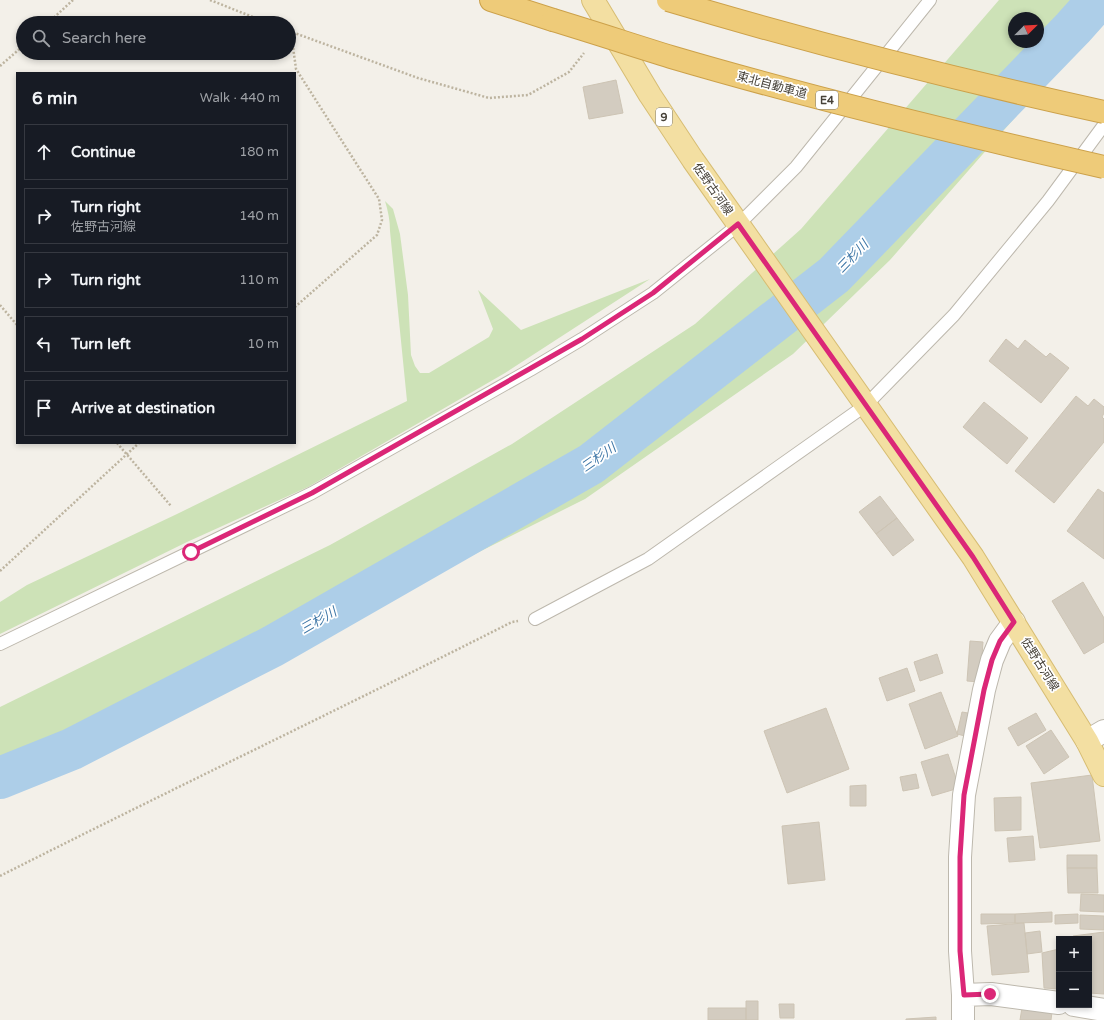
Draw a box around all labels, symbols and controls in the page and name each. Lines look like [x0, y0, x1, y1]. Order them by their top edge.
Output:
north arrow [1008, 12, 1044, 48]
search box [16, 16, 296, 60]
icon: search [30, 27, 52, 49]
text: Search here [62, 29, 146, 47]
street label: 東北自動車道 [735, 69, 809, 101]
text: 6 min [32, 88, 77, 109]
text: Walk · 440 m [200, 90, 280, 106]
road number: E4 [816, 91, 838, 109]
road number: 9 [656, 108, 672, 126]
icon: ahead [33, 141, 55, 163]
text: Continue [71, 143, 135, 161]
text: 180 m [239, 144, 279, 160]
street label: 佐野古河線 [690, 160, 736, 218]
text: Turn right [71, 198, 141, 216]
icon: right [33, 205, 55, 227]
text: 140 m [239, 208, 279, 224]
text: 佐野古河線 [71, 219, 136, 235]
water label: 三杉川 [833, 236, 873, 276]
icon: right [33, 269, 55, 291]
text: Turn right [71, 271, 141, 289]
text: 110 m [239, 272, 279, 288]
icon: left [33, 333, 55, 355]
text: Turn left [71, 335, 131, 353]
text: 10 m [247, 336, 279, 352]
icon: arrive [33, 397, 55, 419]
text: Arrive at destination [71, 399, 215, 417]
water label: 三杉川 [578, 439, 621, 476]
route start [182, 543, 200, 561]
water label: 三杉川 [298, 603, 341, 638]
street label: 佐野古河線 [1018, 635, 1062, 693]
map controls [1056, 936, 1092, 1008]
button: + [1056, 936, 1092, 972]
button: − [1056, 972, 1092, 1008]
route end [981, 985, 999, 1003]

